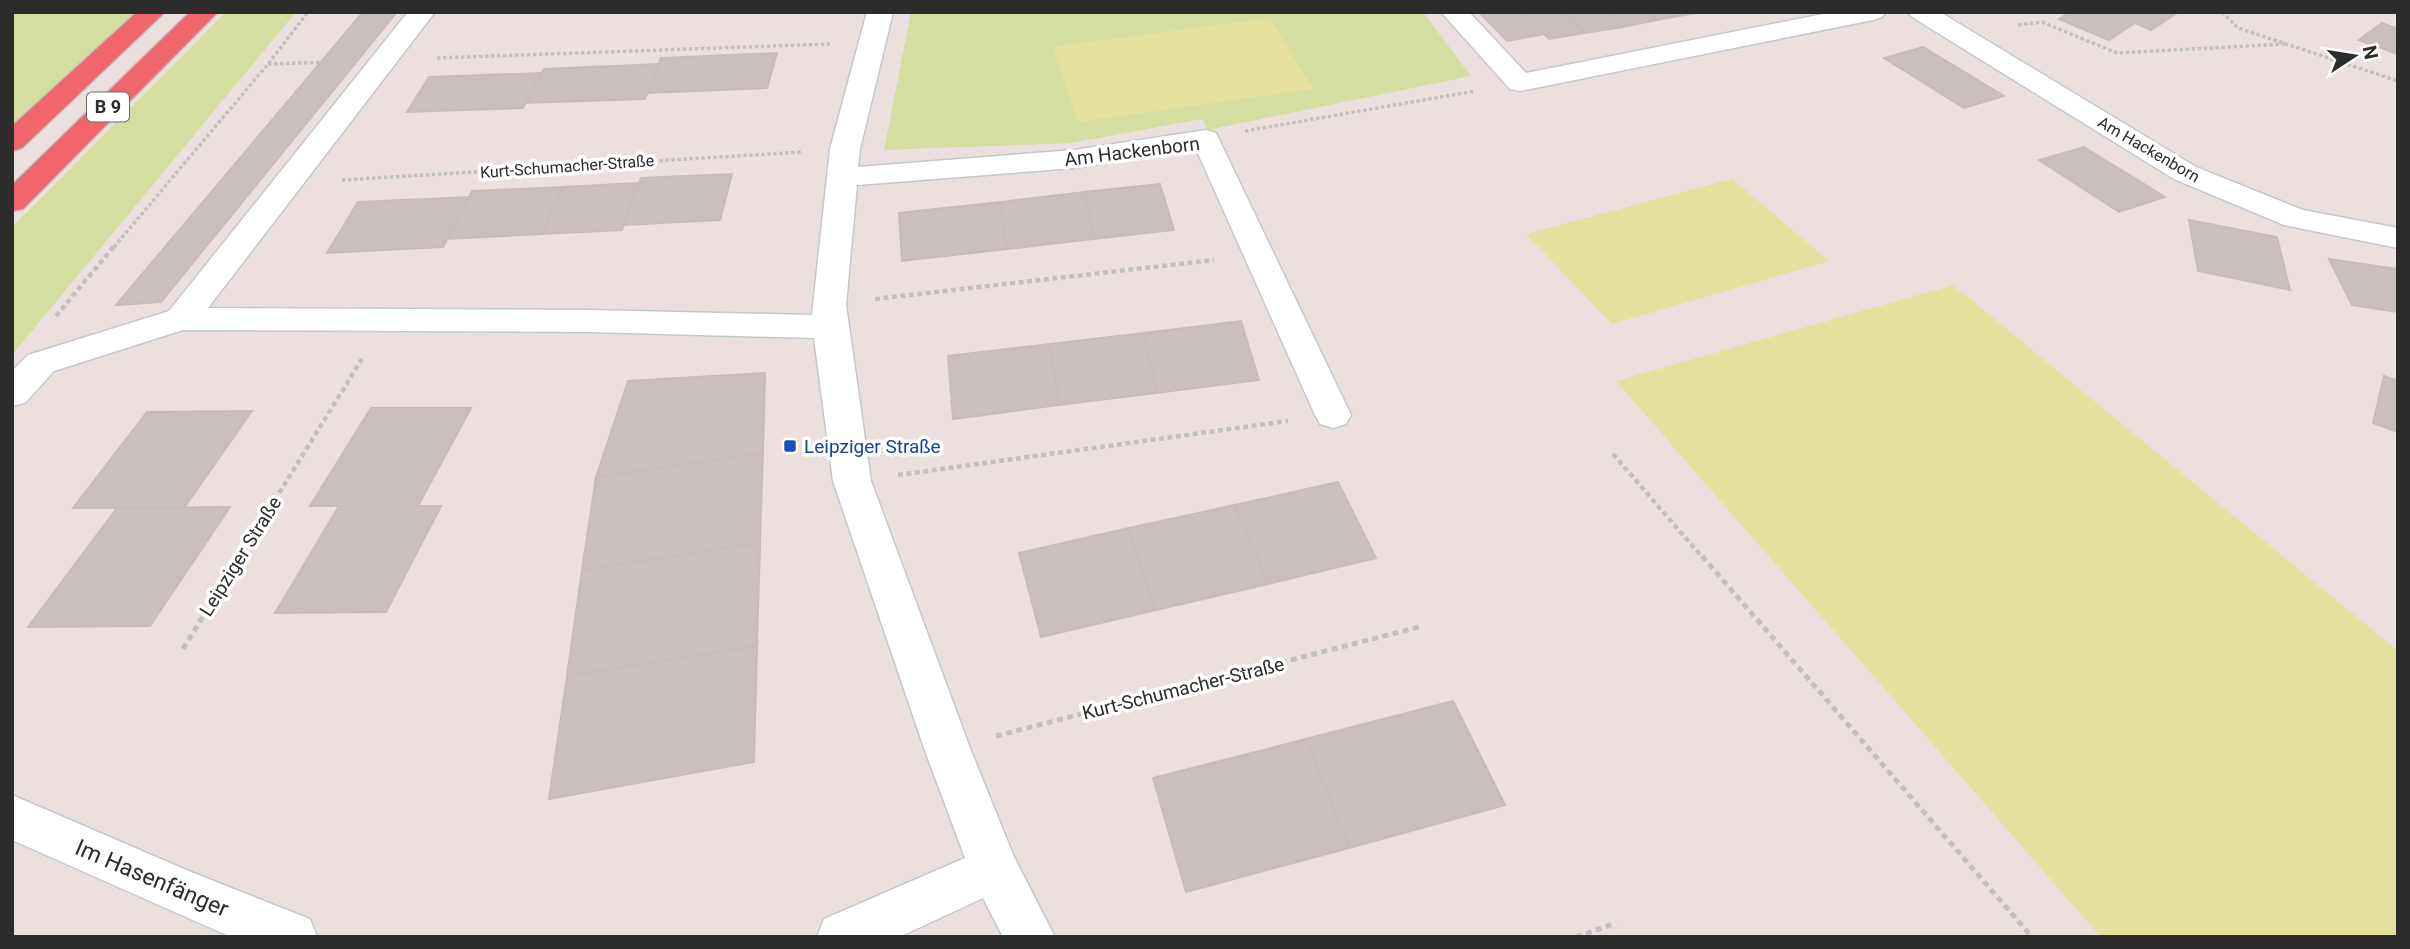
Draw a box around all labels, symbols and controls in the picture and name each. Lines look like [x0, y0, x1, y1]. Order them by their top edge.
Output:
north arrow [2319, 21, 2389, 91]
text: N [2357, 44, 2383, 62]
road number: B 9 [87, 92, 129, 122]
street label: Am Hackenborn [2094, 113, 2203, 186]
street label: Am Hackenborn [1063, 132, 1201, 171]
street label: Kurt-Schumacher-Straße [479, 151, 655, 182]
place label: Leipziger Straße [804, 435, 941, 458]
marker: Leipziger Straße [782, 438, 798, 454]
street label: Leipziger Straße [194, 492, 286, 620]
street label: Kurt-Schumacher-Straße [1080, 652, 1286, 725]
street label: Im Hasenfänger [71, 834, 233, 923]

